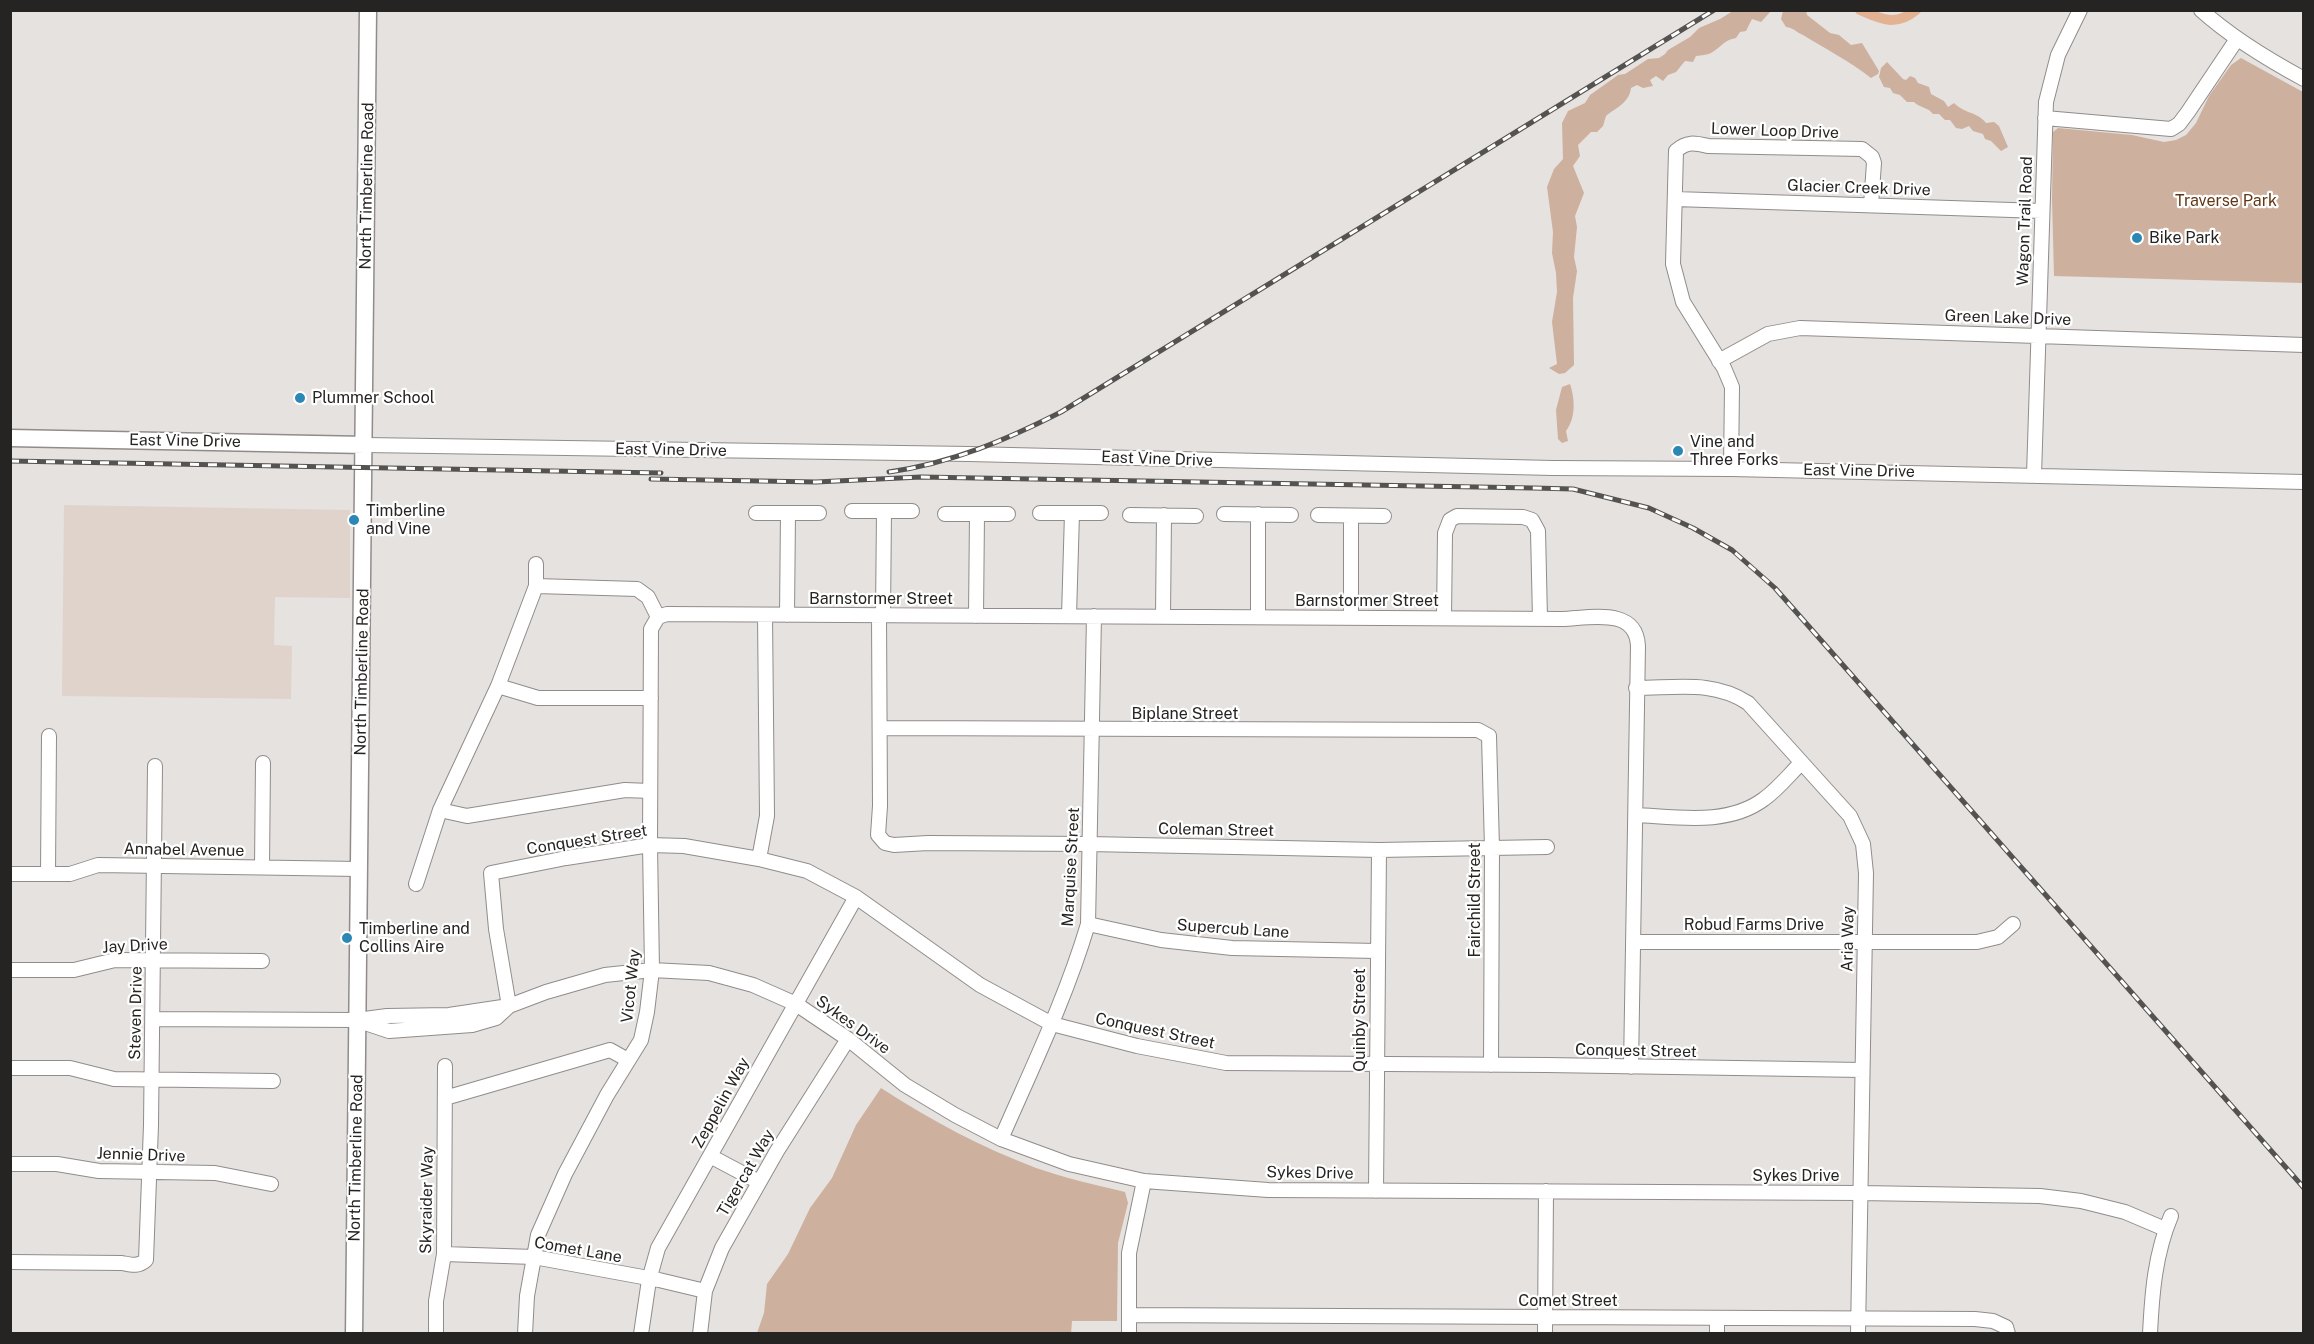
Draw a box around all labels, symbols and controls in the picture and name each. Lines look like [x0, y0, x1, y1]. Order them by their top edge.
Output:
street label: North Timberline Road [356, 102, 378, 270]
street label: Lower Loop Drive [1711, 119, 1839, 143]
street label: Wagon Trail Road [2013, 156, 2037, 286]
street label: Glacier Creek Drive [1787, 176, 1931, 200]
park label: Traverse Park [2175, 191, 2277, 211]
place label: Bike Park [2149, 228, 2219, 248]
marker: Bike Park [2130, 231, 2144, 245]
street label: Green Lake Drive [1944, 306, 2072, 330]
place label: Plummer School [312, 388, 435, 408]
marker: Plummer School [293, 391, 307, 405]
street label: East Vine Drive [129, 430, 241, 452]
place label: Vine and Three Forks [1690, 432, 1778, 470]
street label: East Vine Drive [615, 439, 727, 461]
marker: Vine and Three Forks [1671, 444, 1685, 458]
street label: East Vine Drive [1101, 447, 1213, 471]
street label: East Vine Drive [1803, 460, 1915, 482]
place label: Timberline and Vine [366, 501, 445, 539]
marker: Timberline and Vine [347, 513, 361, 527]
street label: North Timberline Road [351, 588, 373, 756]
street label: Barnstormer Street [809, 589, 953, 609]
street label: Barnstormer Street [1295, 591, 1439, 611]
street label: Biplane Street [1132, 704, 1238, 724]
street label: Marquise Street [1058, 807, 1084, 927]
street label: Coleman Street [1158, 819, 1274, 841]
street label: Conquest Street [525, 821, 649, 859]
street label: Annabel Avenue [123, 839, 245, 861]
street label: Fairchild Street [1465, 843, 1485, 957]
street label: Aria Way [1838, 906, 1858, 972]
street label: Robud Farms Drive [1684, 915, 1824, 935]
street label: Supercub Lane [1176, 916, 1290, 942]
place label: Timberline and Collins Aire [359, 919, 470, 957]
marker: Timberline and Collins Aire [340, 931, 354, 945]
street label: Jay Drive [102, 935, 168, 957]
street label: Vicot Way [618, 948, 644, 1024]
street label: Steven Drive [126, 966, 146, 1060]
street label: Quinby Street [1350, 968, 1370, 1072]
street label: Sykes Drive [812, 992, 894, 1058]
street label: Conquest Street [1093, 1009, 1217, 1053]
street label: Conquest Street [1575, 1040, 1697, 1062]
street label: Zeppelin Way [688, 1054, 754, 1152]
street label: North Timberline Road [345, 1074, 367, 1242]
street label: Tigercat Way [713, 1126, 779, 1220]
street label: Jennie Drive [96, 1144, 186, 1166]
street label: Skyraider Way [416, 1146, 438, 1254]
street label: Sykes Drive [1266, 1163, 1354, 1183]
street label: Sykes Drive [1752, 1166, 1840, 1186]
street label: Comet Lane [533, 1233, 623, 1267]
street label: Comet Street [1518, 1291, 1618, 1311]

